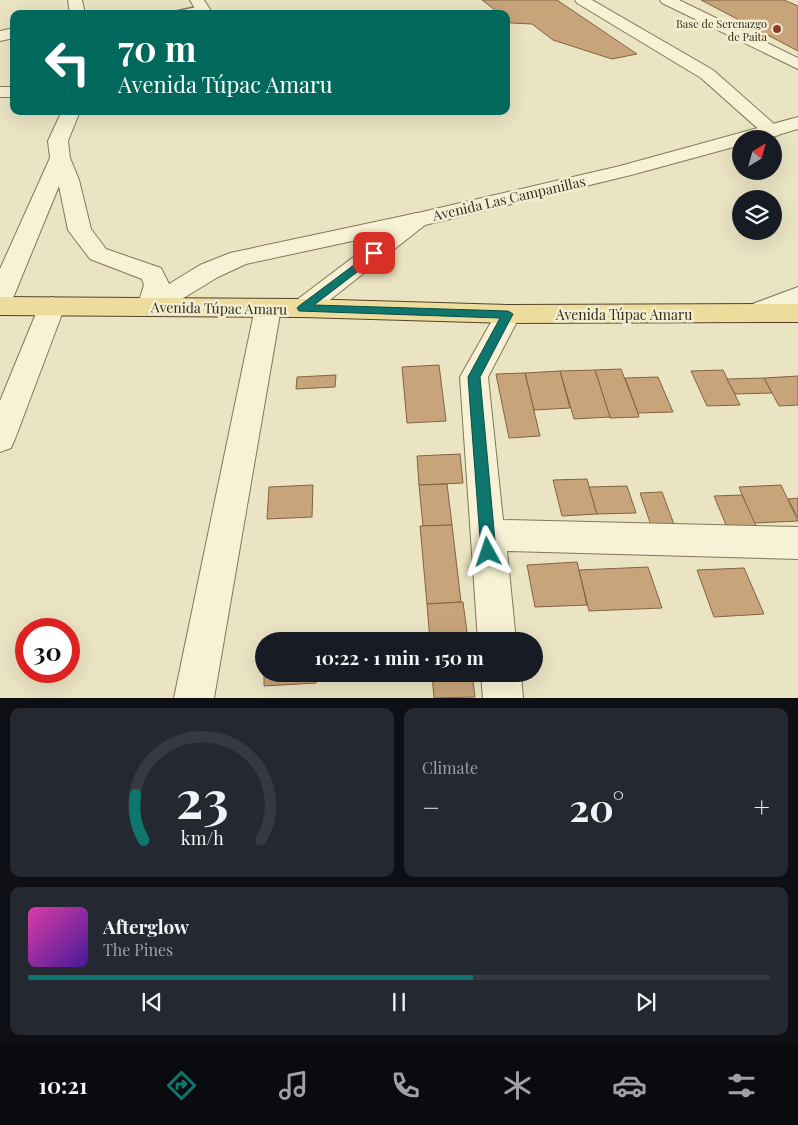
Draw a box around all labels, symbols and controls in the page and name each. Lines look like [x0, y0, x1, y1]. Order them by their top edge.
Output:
place label: Base de Serenazgo de Paita [676, 16, 768, 44]
marker: Base de Serenazgo de Paita [771, 23, 783, 35]
text: 70 m [118, 24, 196, 71]
icon: left [35, 30, 100, 95]
text: Avenida Túpac Amaru [118, 69, 333, 99]
north arrow [732, 130, 782, 180]
map controls [732, 130, 782, 240]
street label: Avenida Las Campanillas [430, 171, 587, 225]
button: layers [732, 190, 782, 240]
pin [353, 232, 395, 274]
icon: arrive [360, 239, 388, 267]
street label: Avenida Túpac Amaru [150, 297, 287, 319]
street label: Avenida Túpac Amaru [555, 305, 692, 324]
position arrow [461, 525, 513, 577]
speed limit sign: 30 [15, 618, 80, 683]
text: 10:22 · 1 min · 150 m [314, 644, 484, 670]
text: Climate [422, 757, 478, 778]
text: 23 [176, 763, 228, 832]
text: 20° [569, 781, 624, 832]
text: − [422, 788, 440, 825]
text: + [754, 788, 770, 825]
text: km/h [181, 826, 224, 849]
text: Afterglow [103, 913, 189, 939]
text: The Pines [103, 939, 173, 960]
icon: previous [138, 988, 166, 1016]
icon: pause [385, 988, 413, 1016]
icon: next [632, 988, 660, 1016]
icon: directions [164, 1068, 199, 1103]
icon: music [276, 1068, 311, 1103]
icon: phone [388, 1068, 423, 1103]
icon: climate [500, 1068, 535, 1103]
icon: car [612, 1068, 647, 1103]
icon: filters [724, 1068, 759, 1103]
text: 10:21 [39, 1070, 87, 1100]

